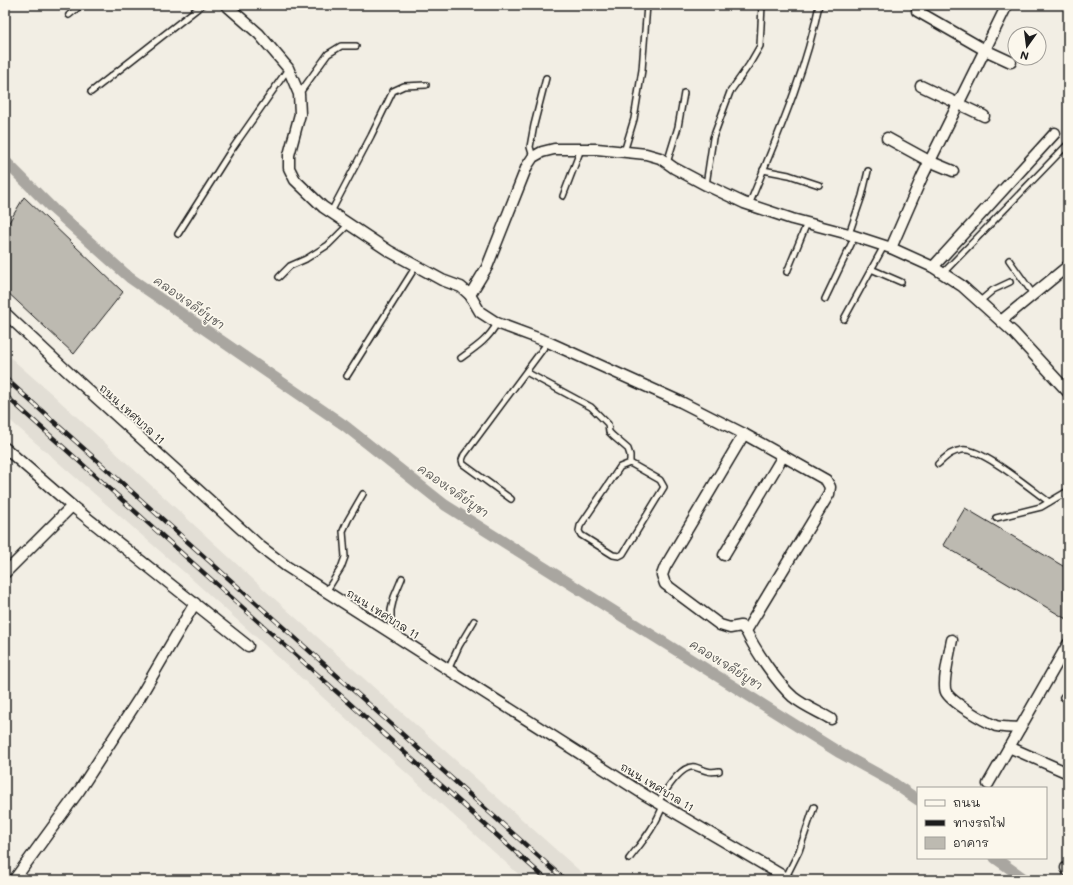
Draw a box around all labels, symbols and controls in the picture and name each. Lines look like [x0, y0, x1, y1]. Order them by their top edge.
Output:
north arrow [1007, 26, 1047, 66]
text: N [1019, 48, 1030, 64]
water label: คลองเจดีย์บูชา [150, 272, 228, 334]
street label: ถนน เทศบาล 11 [96, 380, 168, 447]
water label: คลองเจดีย์บูชา [414, 460, 492, 522]
street label: ถนน เทศบาล 11 [344, 585, 423, 642]
water label: คลองเจดีย์บูชา [686, 635, 766, 695]
street label: ถนน เทศบาล 11 [618, 759, 697, 815]
legend [917, 787, 1047, 859]
text: ถนน [953, 794, 981, 810]
text: ทางรถไฟ [953, 814, 1006, 830]
text: อาคาร [953, 834, 989, 850]

